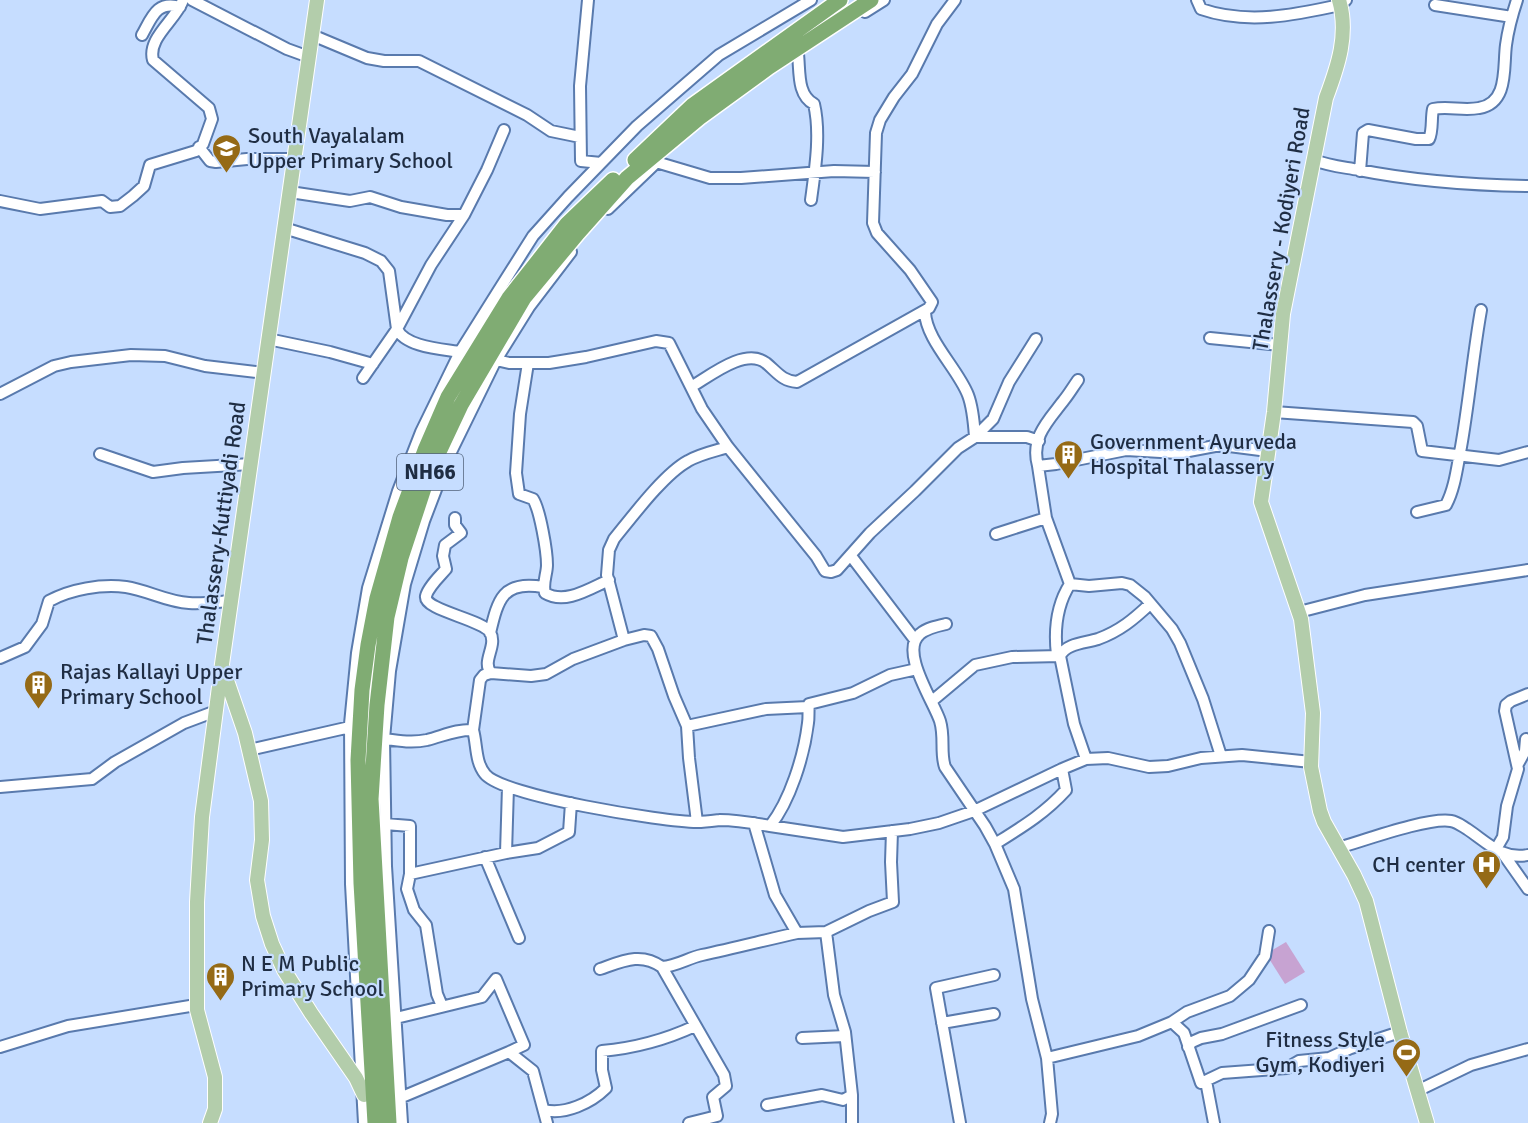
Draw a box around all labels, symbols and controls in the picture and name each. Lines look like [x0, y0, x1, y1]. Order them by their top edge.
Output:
street label: Thalassery - Kodiyeri Road [1246, 105, 1316, 353]
place label: South Vayalalam Upper Primary School [248, 122, 453, 174]
school or university icon: South Vayalalam Upper Primary School [211, 132, 243, 174]
street label: Thalassery-Kuttiyadi Road [191, 400, 251, 646]
place label: Government Ayurveda Hospital Thalassery [1090, 428, 1297, 480]
building icon: Government Ayurveda Hospital Thalassery [1053, 438, 1085, 480]
road number: NH66 [397, 454, 463, 490]
place label: Rajas Kallayi Upper Primary School [60, 658, 242, 710]
building icon: Rajas Kallayi Upper Primary School [23, 668, 55, 710]
hospital icon: CH center [1470, 848, 1502, 890]
place label: CH center [1372, 851, 1465, 878]
place label: N E M Public Primary School [241, 950, 384, 1002]
building icon: N E M Public Primary School [204, 960, 236, 1002]
place label: Fitness Style Gym, Kodiyeri [1255, 1026, 1385, 1078]
sports icon: Fitness Style Gym, Kodiyeri [1390, 1036, 1422, 1078]

